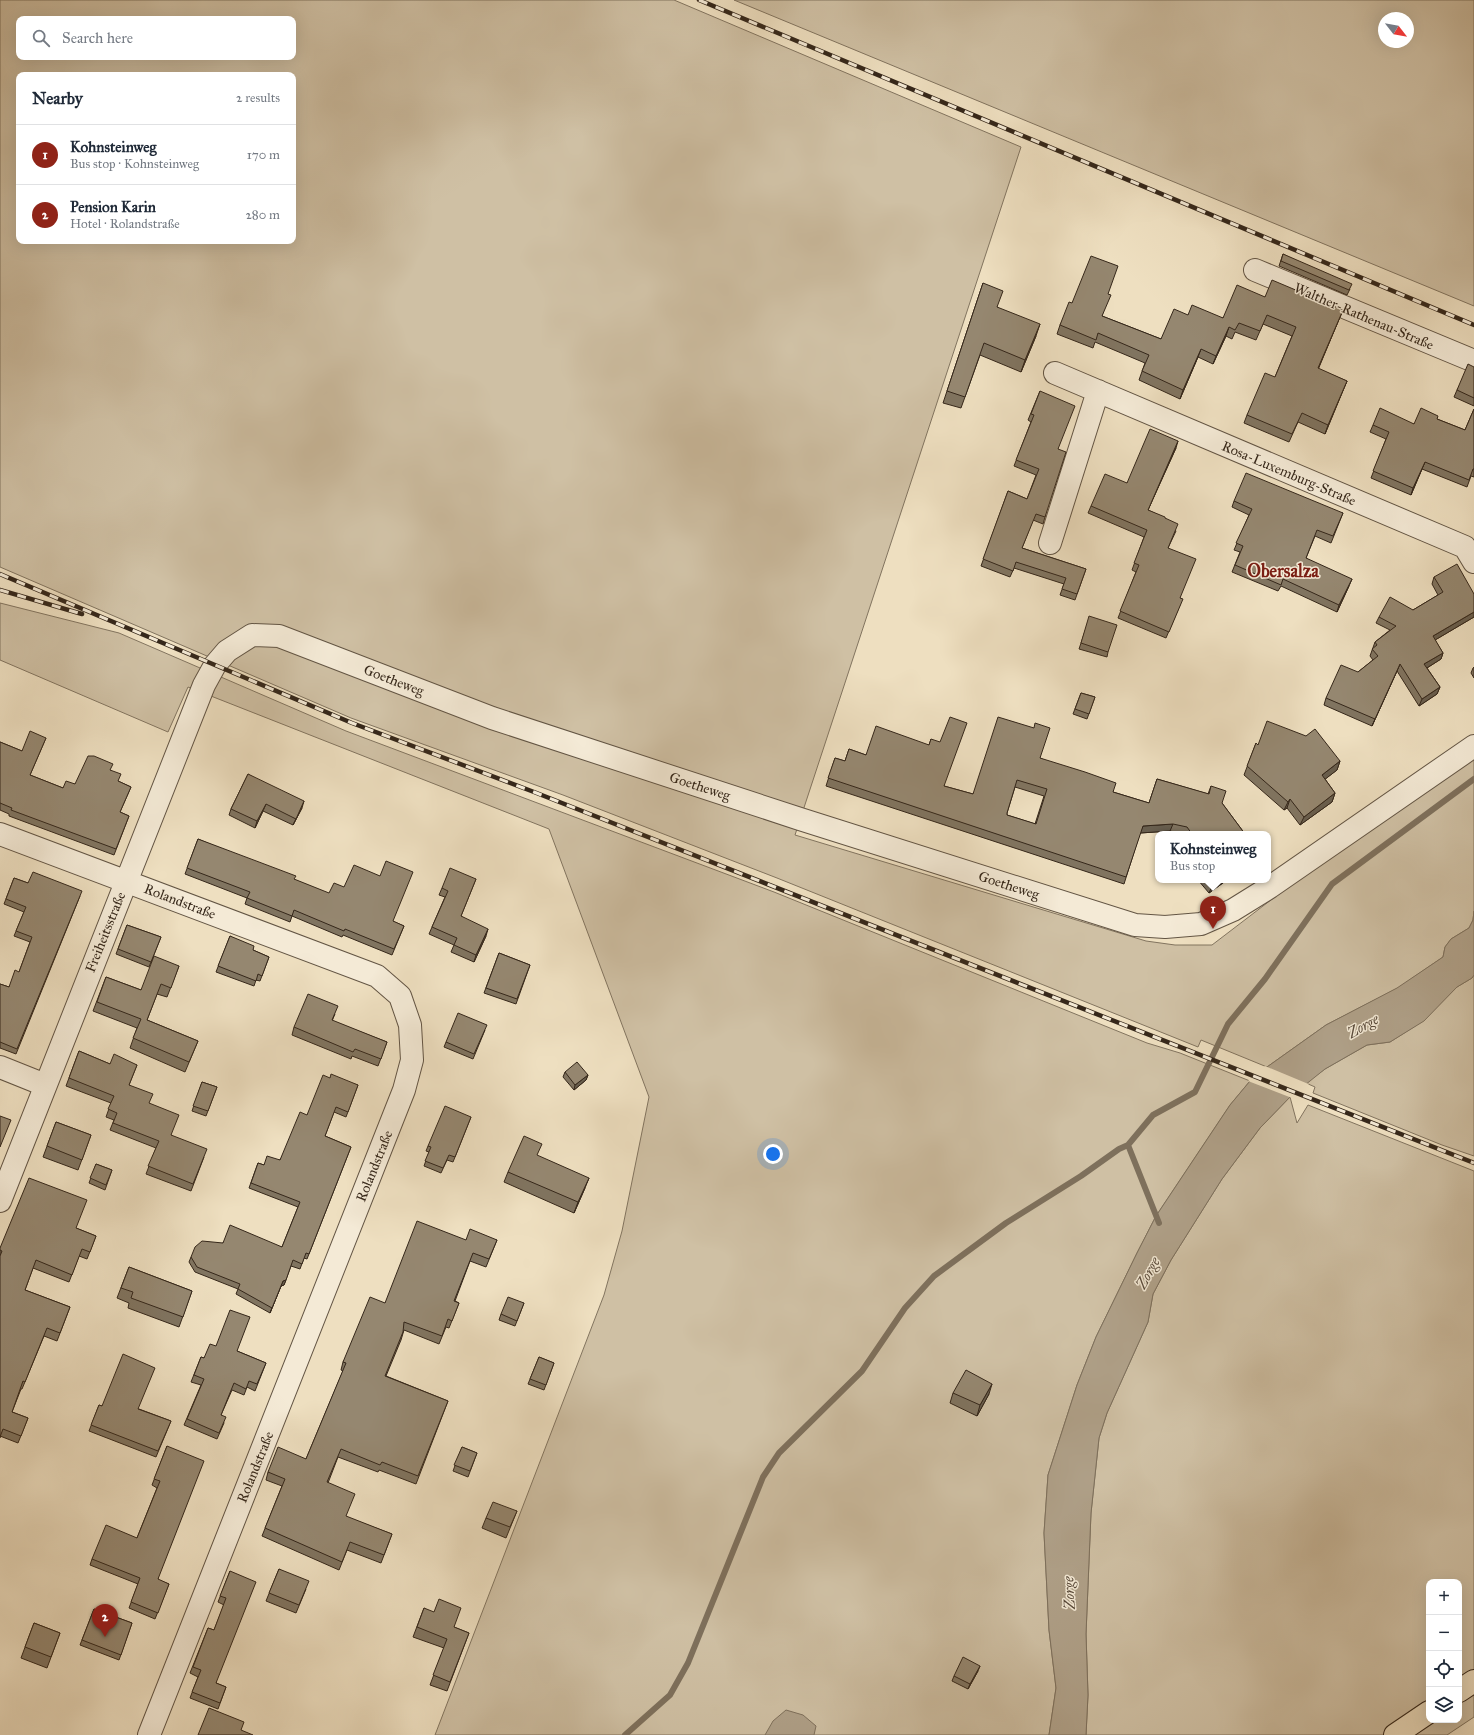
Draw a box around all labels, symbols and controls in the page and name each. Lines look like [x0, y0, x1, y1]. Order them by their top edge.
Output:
north arrow [1378, 12, 1414, 48]
search box [16, 16, 296, 60]
icon: search [30, 27, 52, 49]
text: Search here [62, 29, 133, 47]
text: Nearby [32, 88, 83, 109]
text: 2 results [236, 90, 280, 106]
text: Kohnsteinweg [70, 138, 157, 156]
text: 1 [42, 147, 48, 163]
text: 170 m [247, 147, 280, 163]
text: Bus stop · Kohnsteinweg [70, 156, 199, 172]
text: Pension Karin [70, 198, 156, 216]
text: 2 [42, 207, 48, 223]
text: 280 m [245, 207, 280, 223]
text: Hotel · Rolandstraße [70, 216, 180, 232]
street label: Walther-Rathenau-Straße [1291, 279, 1436, 354]
street label: Rosa-Luxemburg-Straße [1219, 437, 1359, 509]
district label: Obersalza [1247, 560, 1319, 582]
street label: Goetheweg [361, 661, 427, 700]
street label: Goetheweg [667, 769, 733, 804]
popup [1155, 831, 1271, 883]
text: Kohnsteinweg [1170, 840, 1256, 858]
text: Bus stop [1170, 858, 1215, 874]
street label: Goetheweg [976, 868, 1042, 903]
street label: Rolandstraße [142, 880, 218, 923]
street label: Freiheitsstraße [82, 889, 129, 975]
pin: 1 [1200, 896, 1226, 929]
water label: Zorge [1343, 1010, 1382, 1042]
street label: Rolandstraße [352, 1128, 397, 1204]
your location [763, 1144, 783, 1164]
water label: Zorge [1132, 1254, 1164, 1293]
street label: Rolandstraße [233, 1429, 278, 1505]
water label: Zorge [1059, 1576, 1079, 1611]
map controls [1426, 1579, 1462, 1723]
button: + [1426, 1579, 1462, 1615]
pin: 2 [92, 1604, 118, 1637]
button: − [1426, 1615, 1462, 1651]
button: locate [1426, 1651, 1462, 1687]
button: layers [1426, 1687, 1462, 1723]

